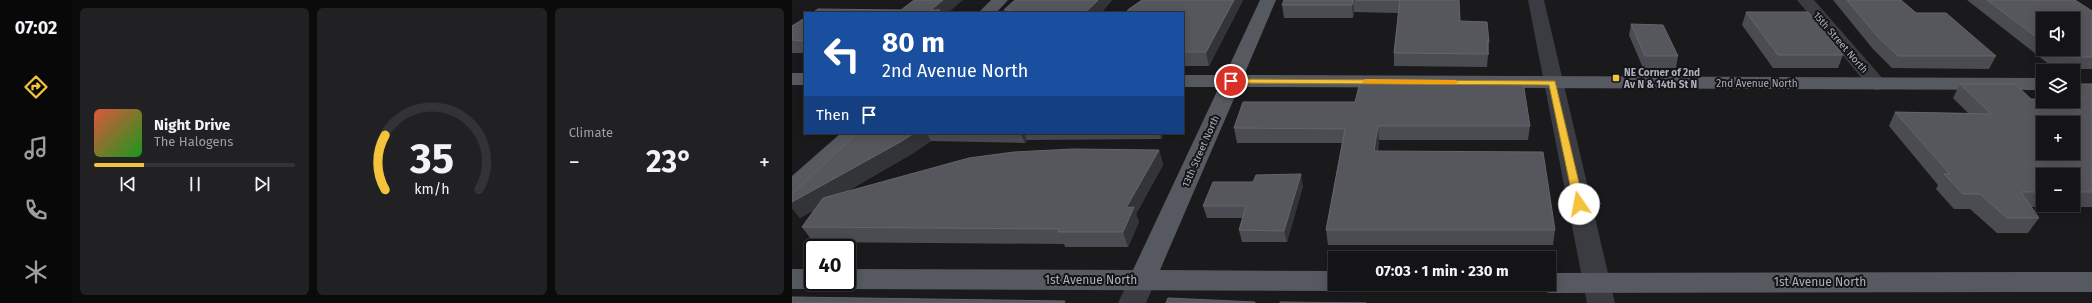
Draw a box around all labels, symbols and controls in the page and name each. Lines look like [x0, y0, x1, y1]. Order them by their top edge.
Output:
street label: 15th Street North [1810, 10, 1870, 76]
map controls [2036, 12, 2080, 212]
button: sound [2036, 12, 2080, 56]
text: 07:02 [15, 17, 57, 39]
text: 80 m [882, 26, 945, 59]
icon: left [816, 28, 868, 80]
text: 2nd Avenue North [882, 60, 1028, 82]
pin [1214, 64, 1248, 98]
button: layers [2036, 64, 2080, 108]
place label: NE Corner of 2nd Av N & 14th St N [1623, 67, 1700, 91]
icon: arrive [1220, 70, 1242, 92]
icon: directions [22, 73, 50, 101]
marker: NE Corner of 2nd Av N & 14th St N [1611, 73, 1621, 83]
street label: 2nd Avenue North [1716, 78, 1798, 90]
icon: arrive [858, 104, 880, 126]
text: Then [816, 106, 850, 124]
street label: 13th Street North [1180, 114, 1222, 189]
text: Night Drive [154, 116, 230, 134]
button: + [2036, 116, 2080, 160]
text: Climate [569, 125, 613, 140]
text: 35 [409, 133, 454, 183]
icon: music [22, 134, 50, 162]
text: The Halogens [154, 134, 233, 149]
text: 23° [646, 144, 693, 180]
text: − [569, 149, 580, 176]
text: + [759, 149, 770, 176]
button: − [2036, 168, 2080, 212]
icon: previous [117, 173, 139, 195]
icon: pause [184, 173, 206, 195]
icon: next [251, 173, 273, 195]
text: km/h [414, 180, 450, 197]
position arrow [1558, 183, 1600, 225]
icon: phone [22, 196, 50, 224]
speed limit sign: 40 [804, 239, 856, 291]
icon: climate [22, 258, 50, 286]
text: 07:03 · 1 min · 230 m [1375, 262, 1509, 280]
street label: 1st Avenue North [1045, 273, 1137, 287]
street label: 1st Avenue North [1774, 275, 1866, 289]

